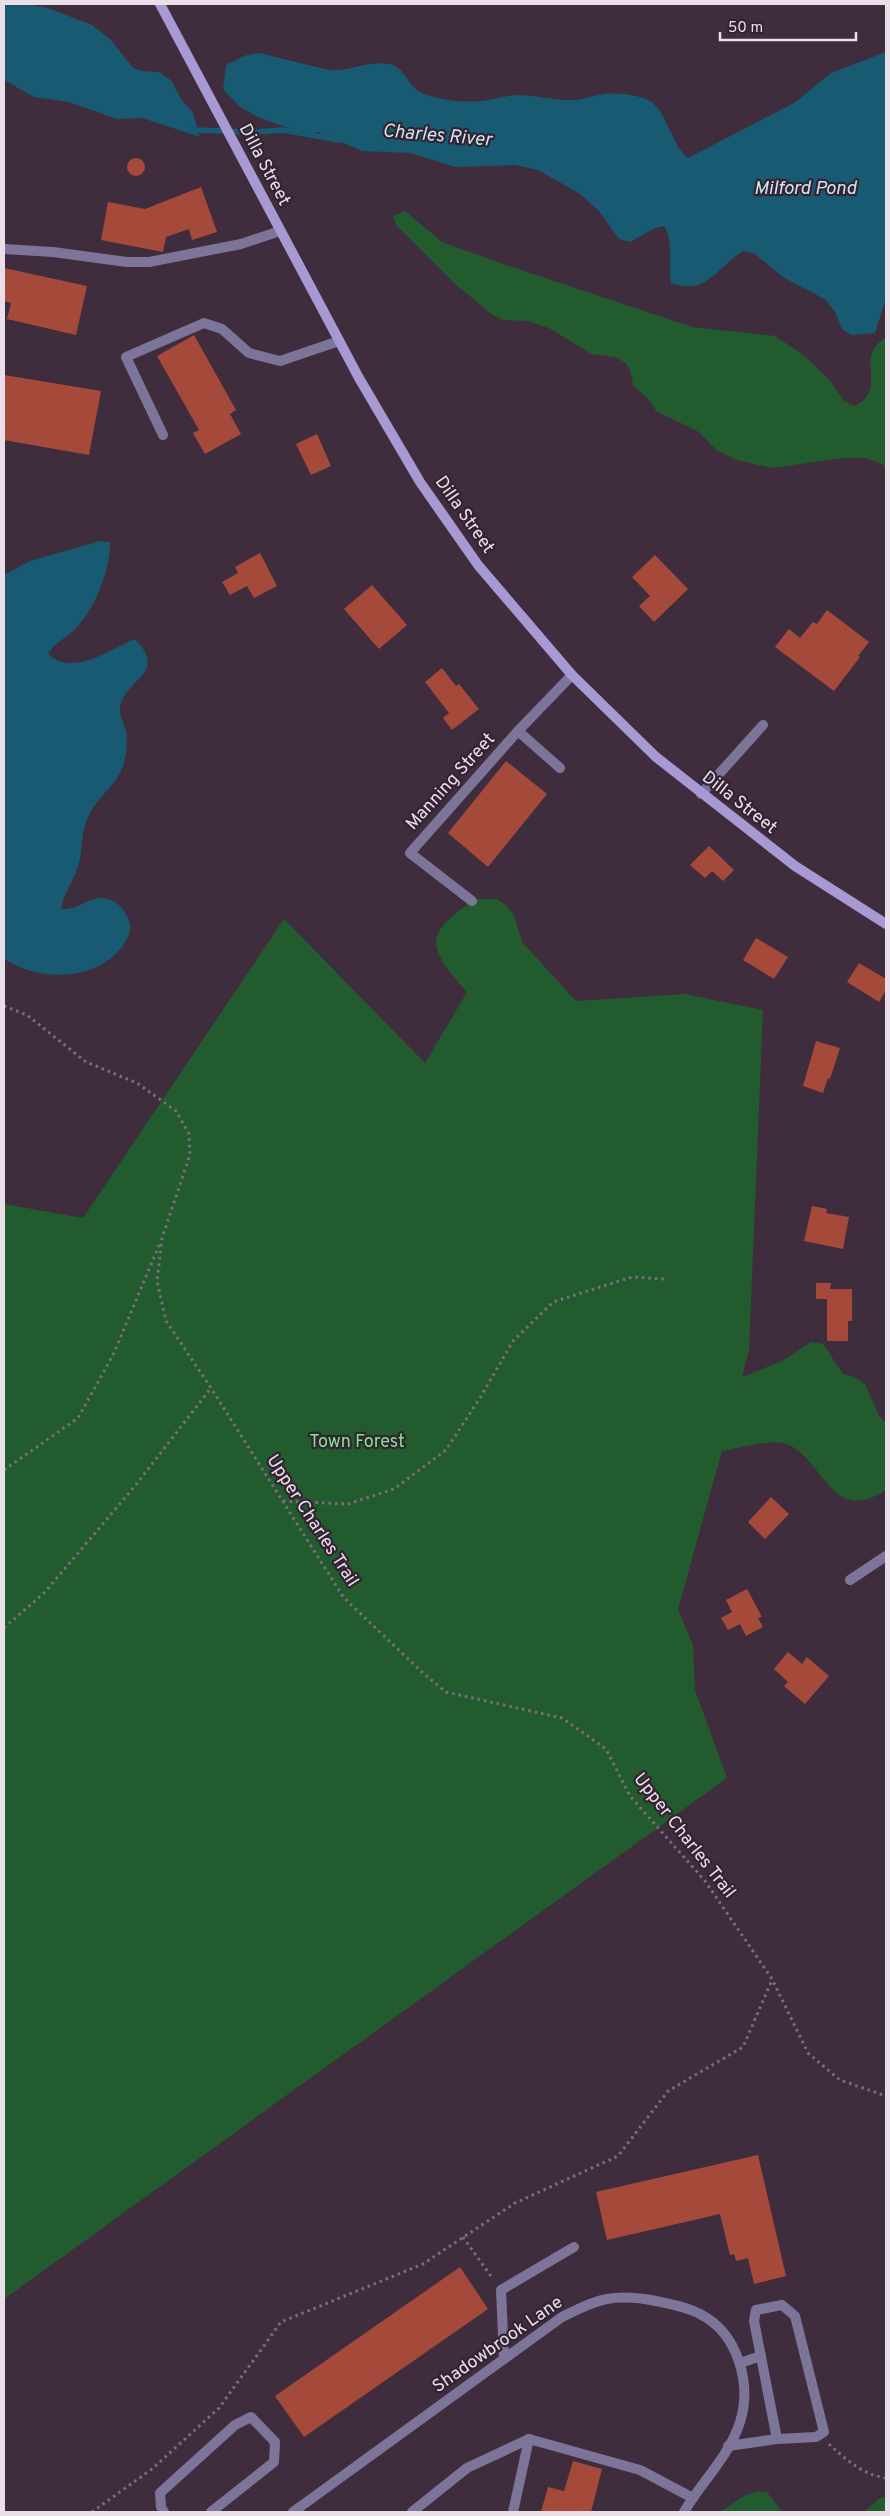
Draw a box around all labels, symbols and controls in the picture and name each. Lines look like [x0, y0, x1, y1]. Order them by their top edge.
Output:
scale bar [720, 10, 856, 42]
text: 50 m [728, 19, 763, 38]
water label: Charles River [381, 119, 494, 153]
street label: Dilla Street [233, 120, 295, 210]
water label: Milford Pond [754, 177, 858, 201]
street label: Dilla Street [429, 472, 499, 558]
street label: Manning Street [401, 729, 501, 835]
street label: Dilla Street [697, 766, 781, 840]
park label: Town Forest [309, 1431, 405, 1454]
street label: Upper Charles Trail [261, 1451, 363, 1591]
street label: Upper Charles Trail [628, 1769, 740, 1903]
street label: Shadowbrook Lane [428, 2291, 568, 2399]

